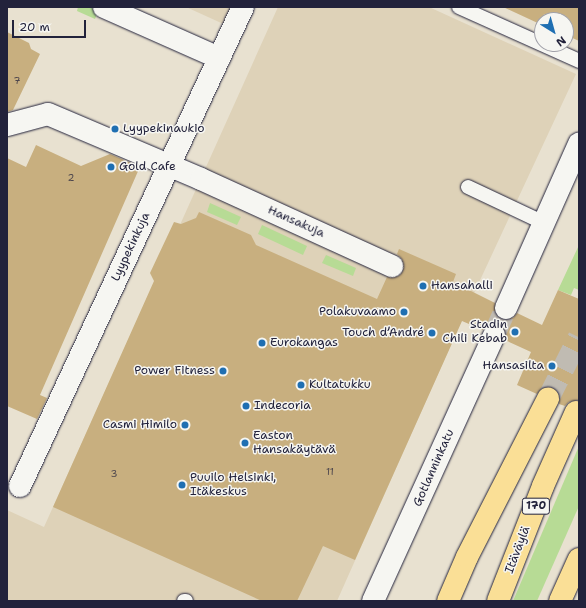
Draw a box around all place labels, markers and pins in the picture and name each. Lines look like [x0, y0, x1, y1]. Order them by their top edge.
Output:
place label: Lyypekinaukio [123, 122, 205, 136]
marker: Lyypekinaukio [110, 124, 120, 134]
place label: Gold Cafe [119, 160, 176, 174]
marker: Gold Cafe [106, 162, 116, 172]
place label: Hansahalli [431, 279, 493, 293]
marker: Hansahalli [418, 281, 428, 291]
place label: Polakuvaamo [319, 305, 396, 319]
marker: Polakuvaamo [399, 307, 409, 317]
place label: Stadin Chili Kebab [443, 318, 507, 346]
place label: Touch d’André [342, 326, 424, 340]
marker: Stadin Chili Kebab [510, 327, 520, 337]
marker: Touch d’André [427, 328, 437, 338]
place label: Eurokangas [270, 336, 338, 350]
marker: Eurokangas [257, 338, 267, 348]
place label: Hansasilta [483, 359, 544, 373]
marker: Hansasilta [547, 361, 557, 371]
place label: Power Fitness [134, 364, 215, 378]
marker: Power Fitness [218, 366, 228, 376]
place label: Kultatukku [309, 378, 371, 392]
marker: Kultatukku [296, 380, 306, 390]
place label: Indecoria [254, 399, 311, 413]
marker: Indecoria [241, 401, 251, 411]
place label: Casmi Himilo [103, 418, 177, 432]
marker: Casmi Himilo [180, 420, 190, 430]
place label: Easton Hansakäytävä [253, 429, 336, 457]
marker: Easton Hansakäytävä [240, 438, 250, 448]
place label: Puuilo Helsinki, Itäkeskus [190, 471, 276, 499]
marker: Puuilo Helsinki, Itäkeskus [177, 480, 187, 490]

